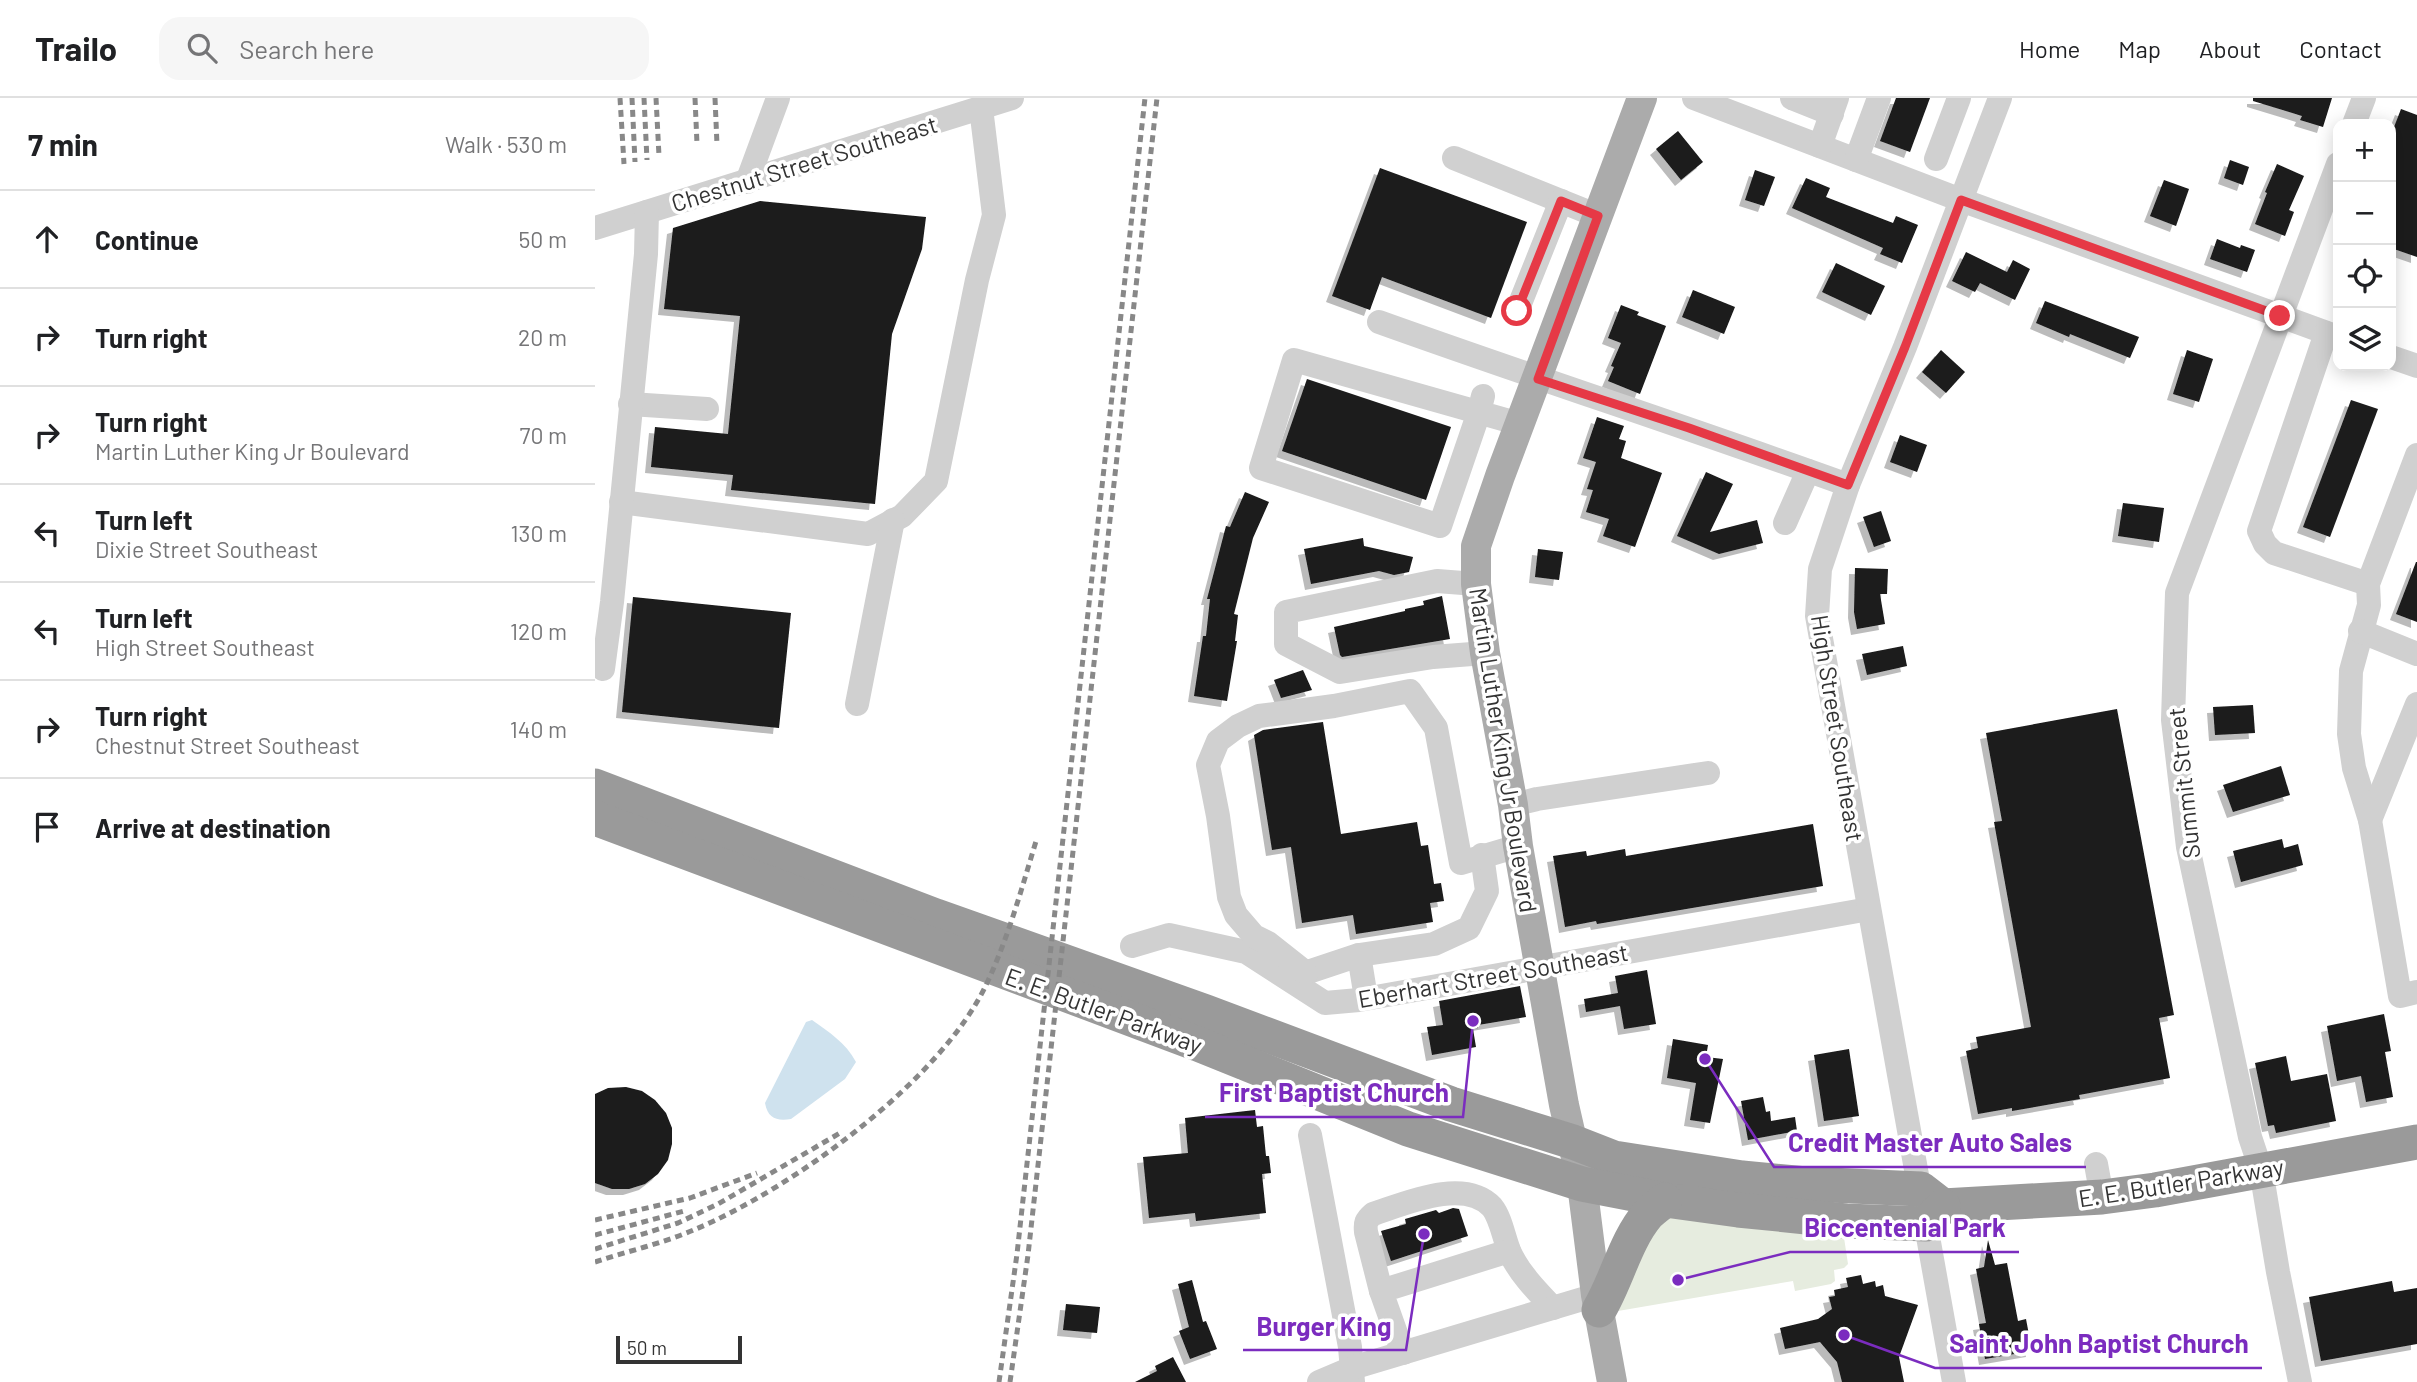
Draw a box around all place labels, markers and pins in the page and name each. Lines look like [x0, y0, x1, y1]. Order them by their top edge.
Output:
callout: First Baptist Church [1205, 1070, 1463, 1117]
callout: Credit Master Auto Sales [1774, 1120, 2086, 1167]
callout: Biccentenial Park [1790, 1205, 2019, 1252]
callout: Burger King [1243, 1303, 1406, 1350]
callout: Saint John Baptist Church [1935, 1321, 2262, 1368]

